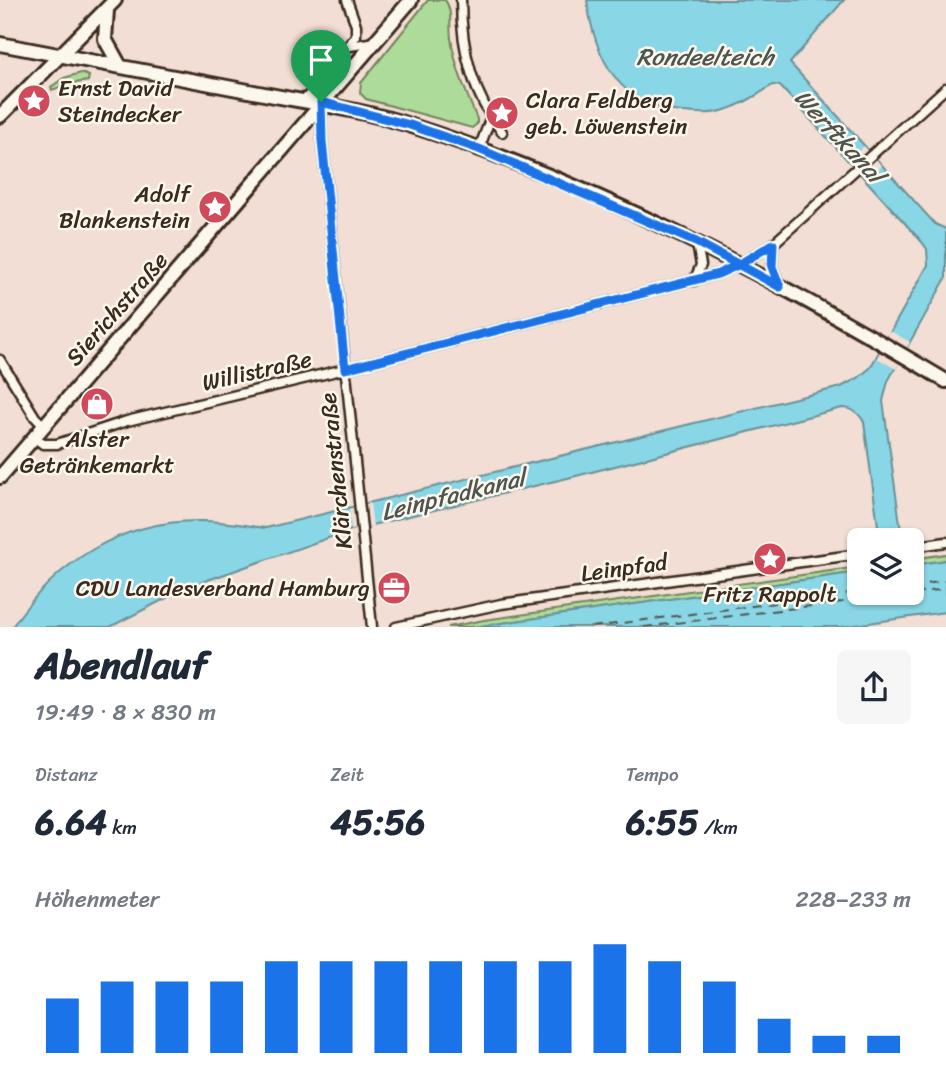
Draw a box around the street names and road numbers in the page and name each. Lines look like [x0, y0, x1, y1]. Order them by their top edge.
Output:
street label: Sierichstraße [55, 242, 179, 376]
street label: Willistraße [198, 338, 316, 404]
street label: Klärchenstraße [307, 391, 365, 551]
street label: Leinpfad [578, 541, 672, 594]

